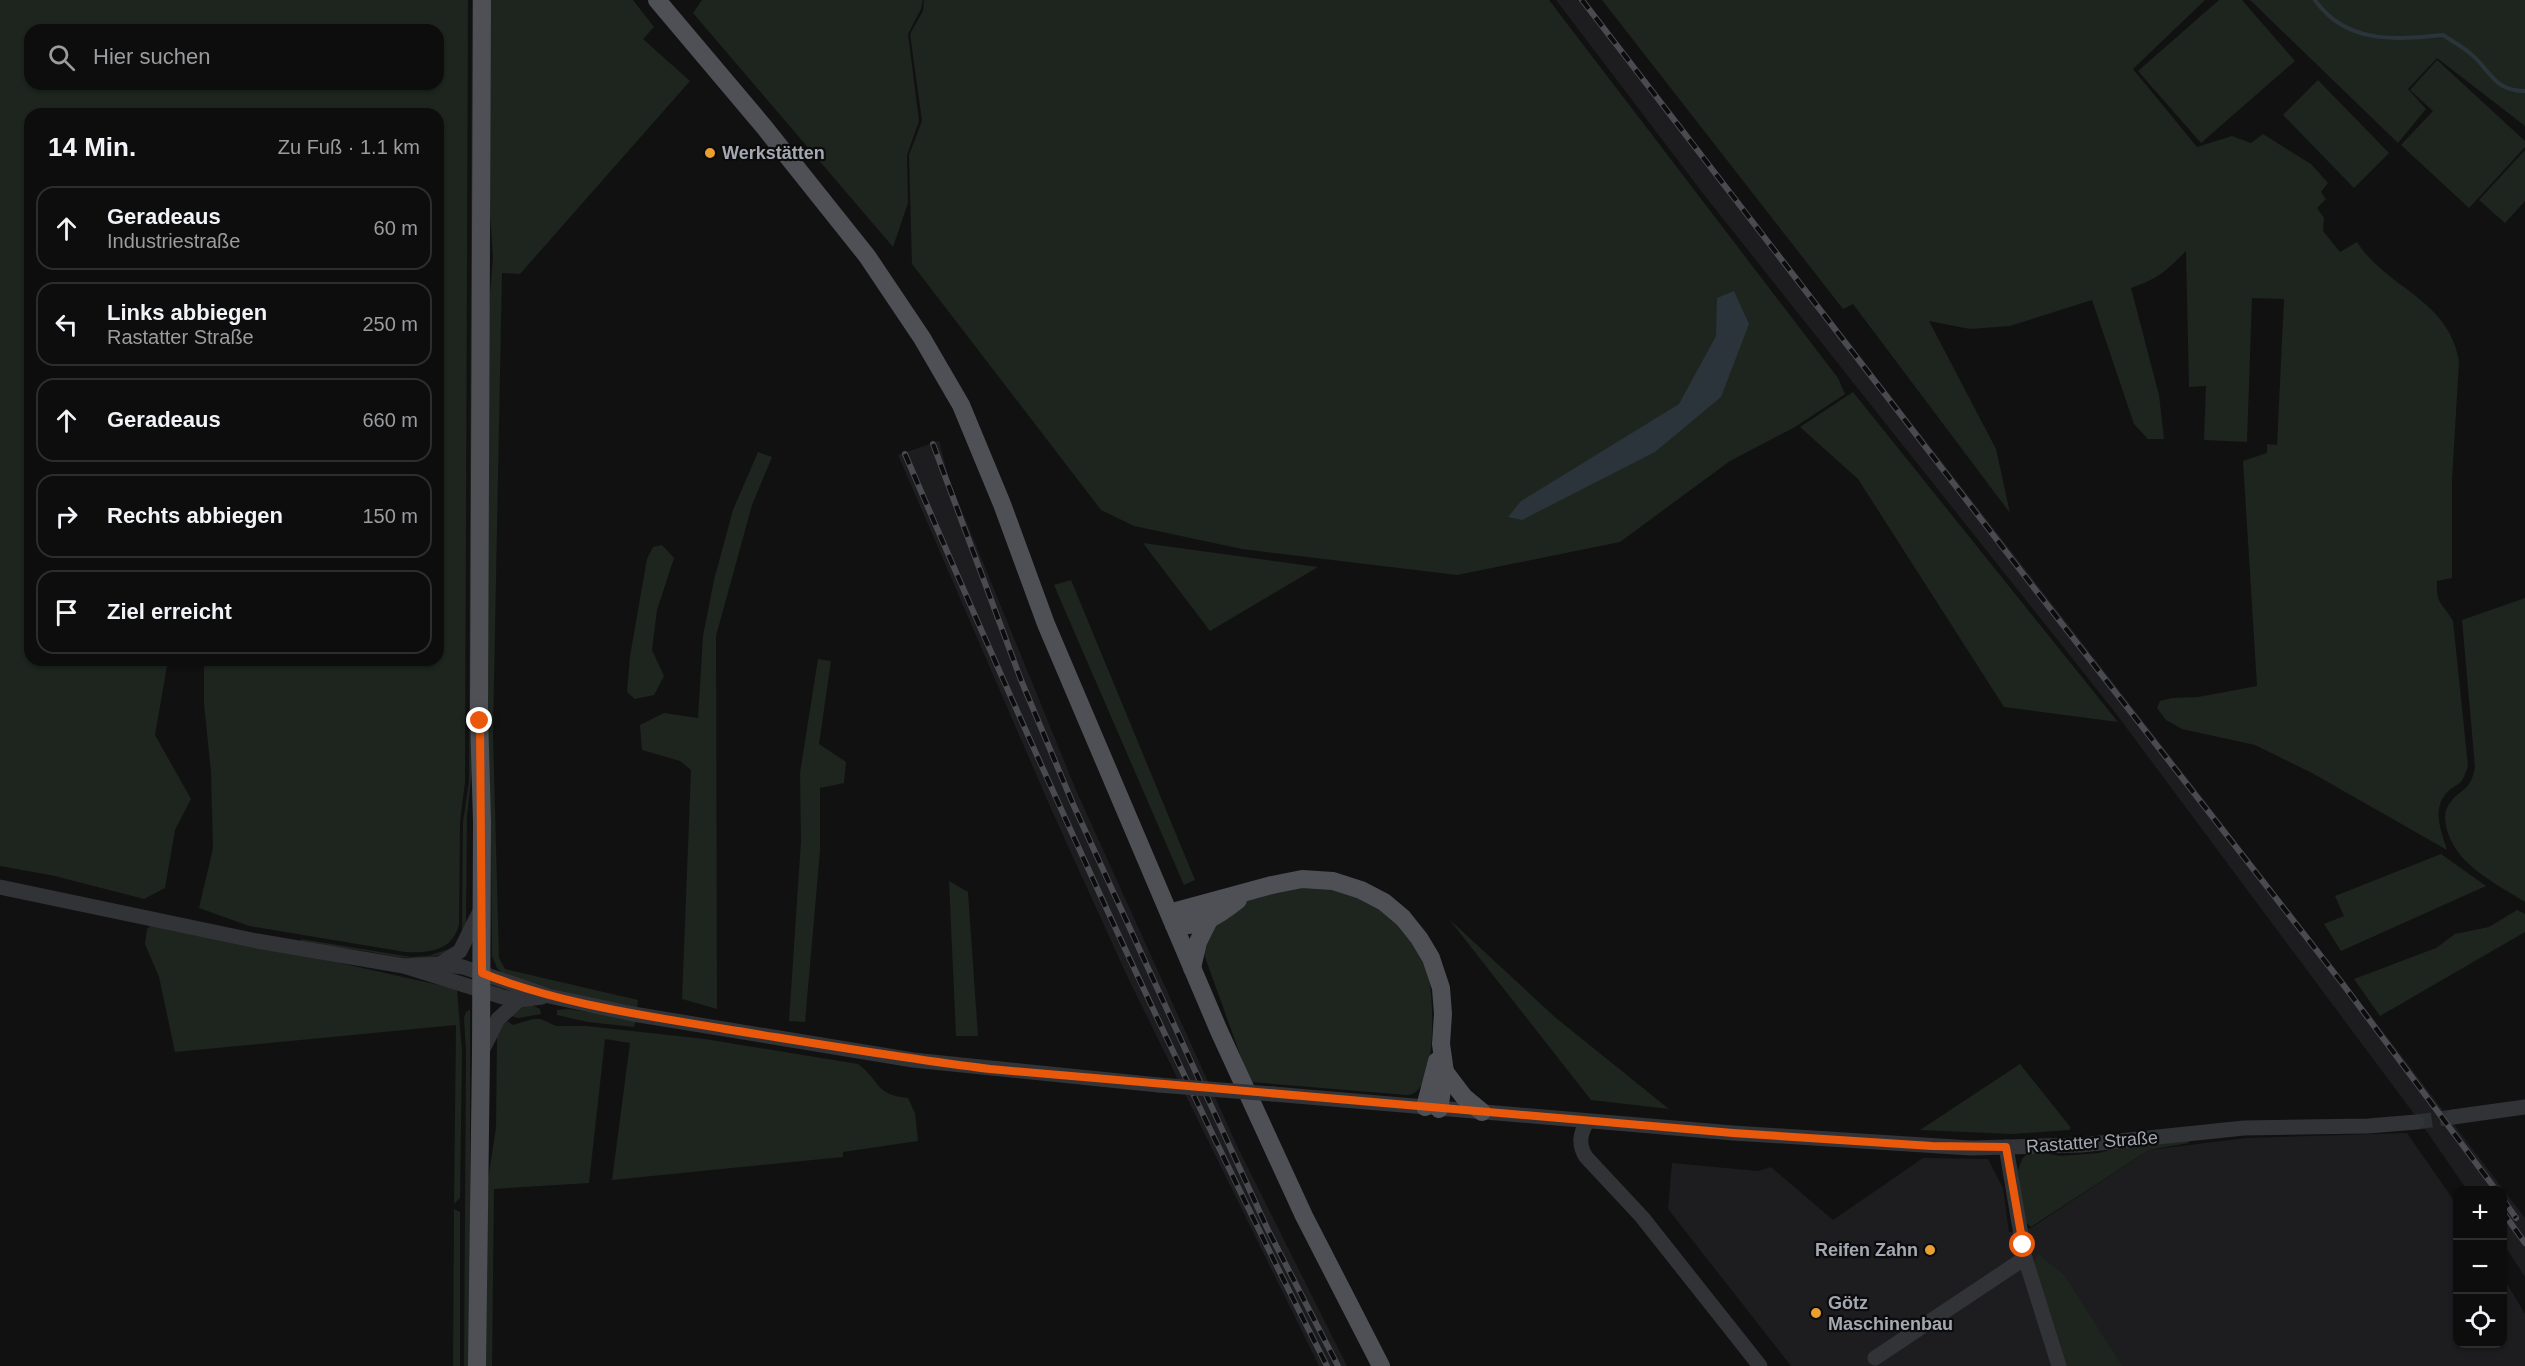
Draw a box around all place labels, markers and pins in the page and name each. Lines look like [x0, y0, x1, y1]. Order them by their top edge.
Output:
place label: Werkstätten [722, 143, 825, 163]
marker: Werkstätten [703, 146, 717, 160]
place label: Reifen Zahn [1815, 1240, 1918, 1260]
marker: Reifen Zahn [1923, 1243, 1937, 1257]
place label: Götz Maschinenbau [1828, 1293, 1953, 1334]
marker: Götz Maschinenbau [1809, 1306, 1823, 1320]

